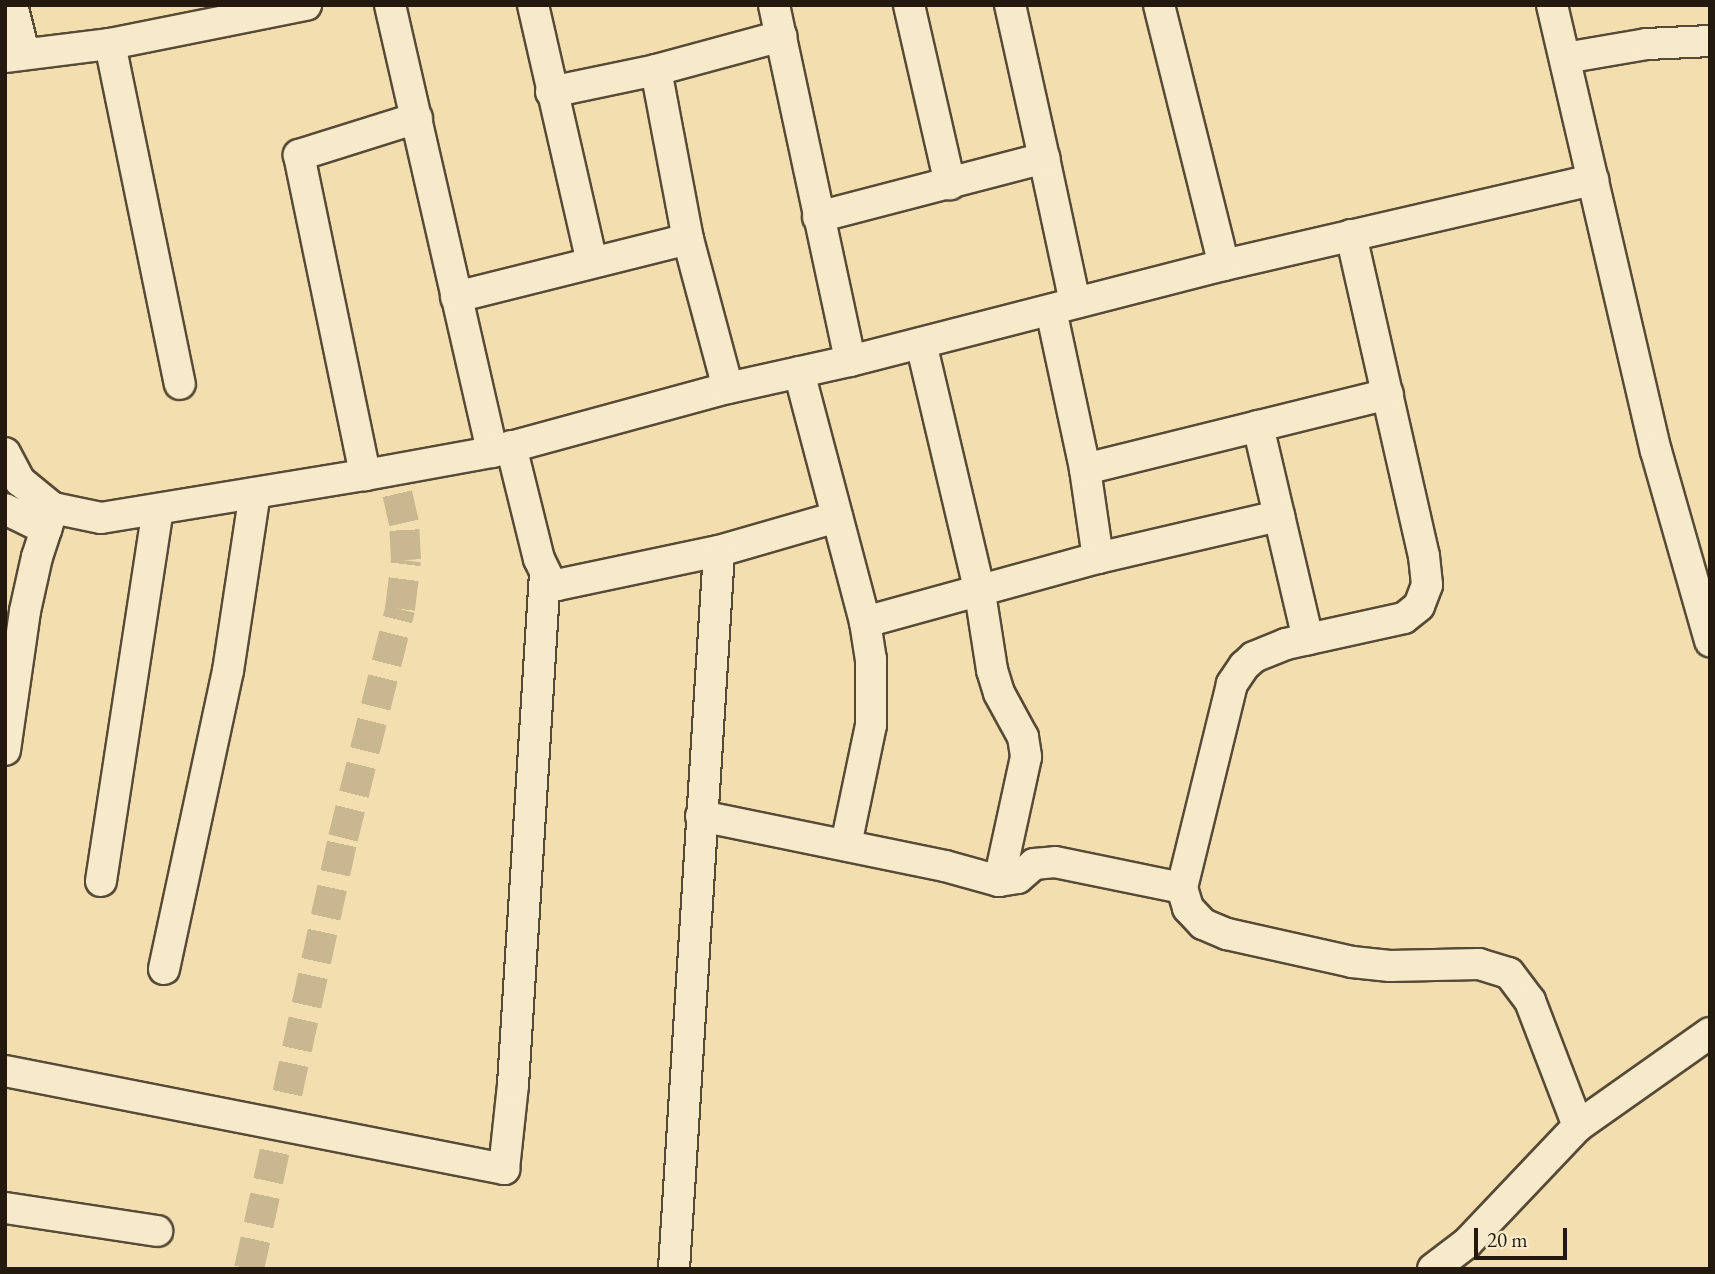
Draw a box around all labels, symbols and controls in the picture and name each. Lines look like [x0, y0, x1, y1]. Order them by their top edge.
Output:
scale bar [1477, 1214, 1570, 1258]
text: 20 m [1487, 1226, 1528, 1253]

